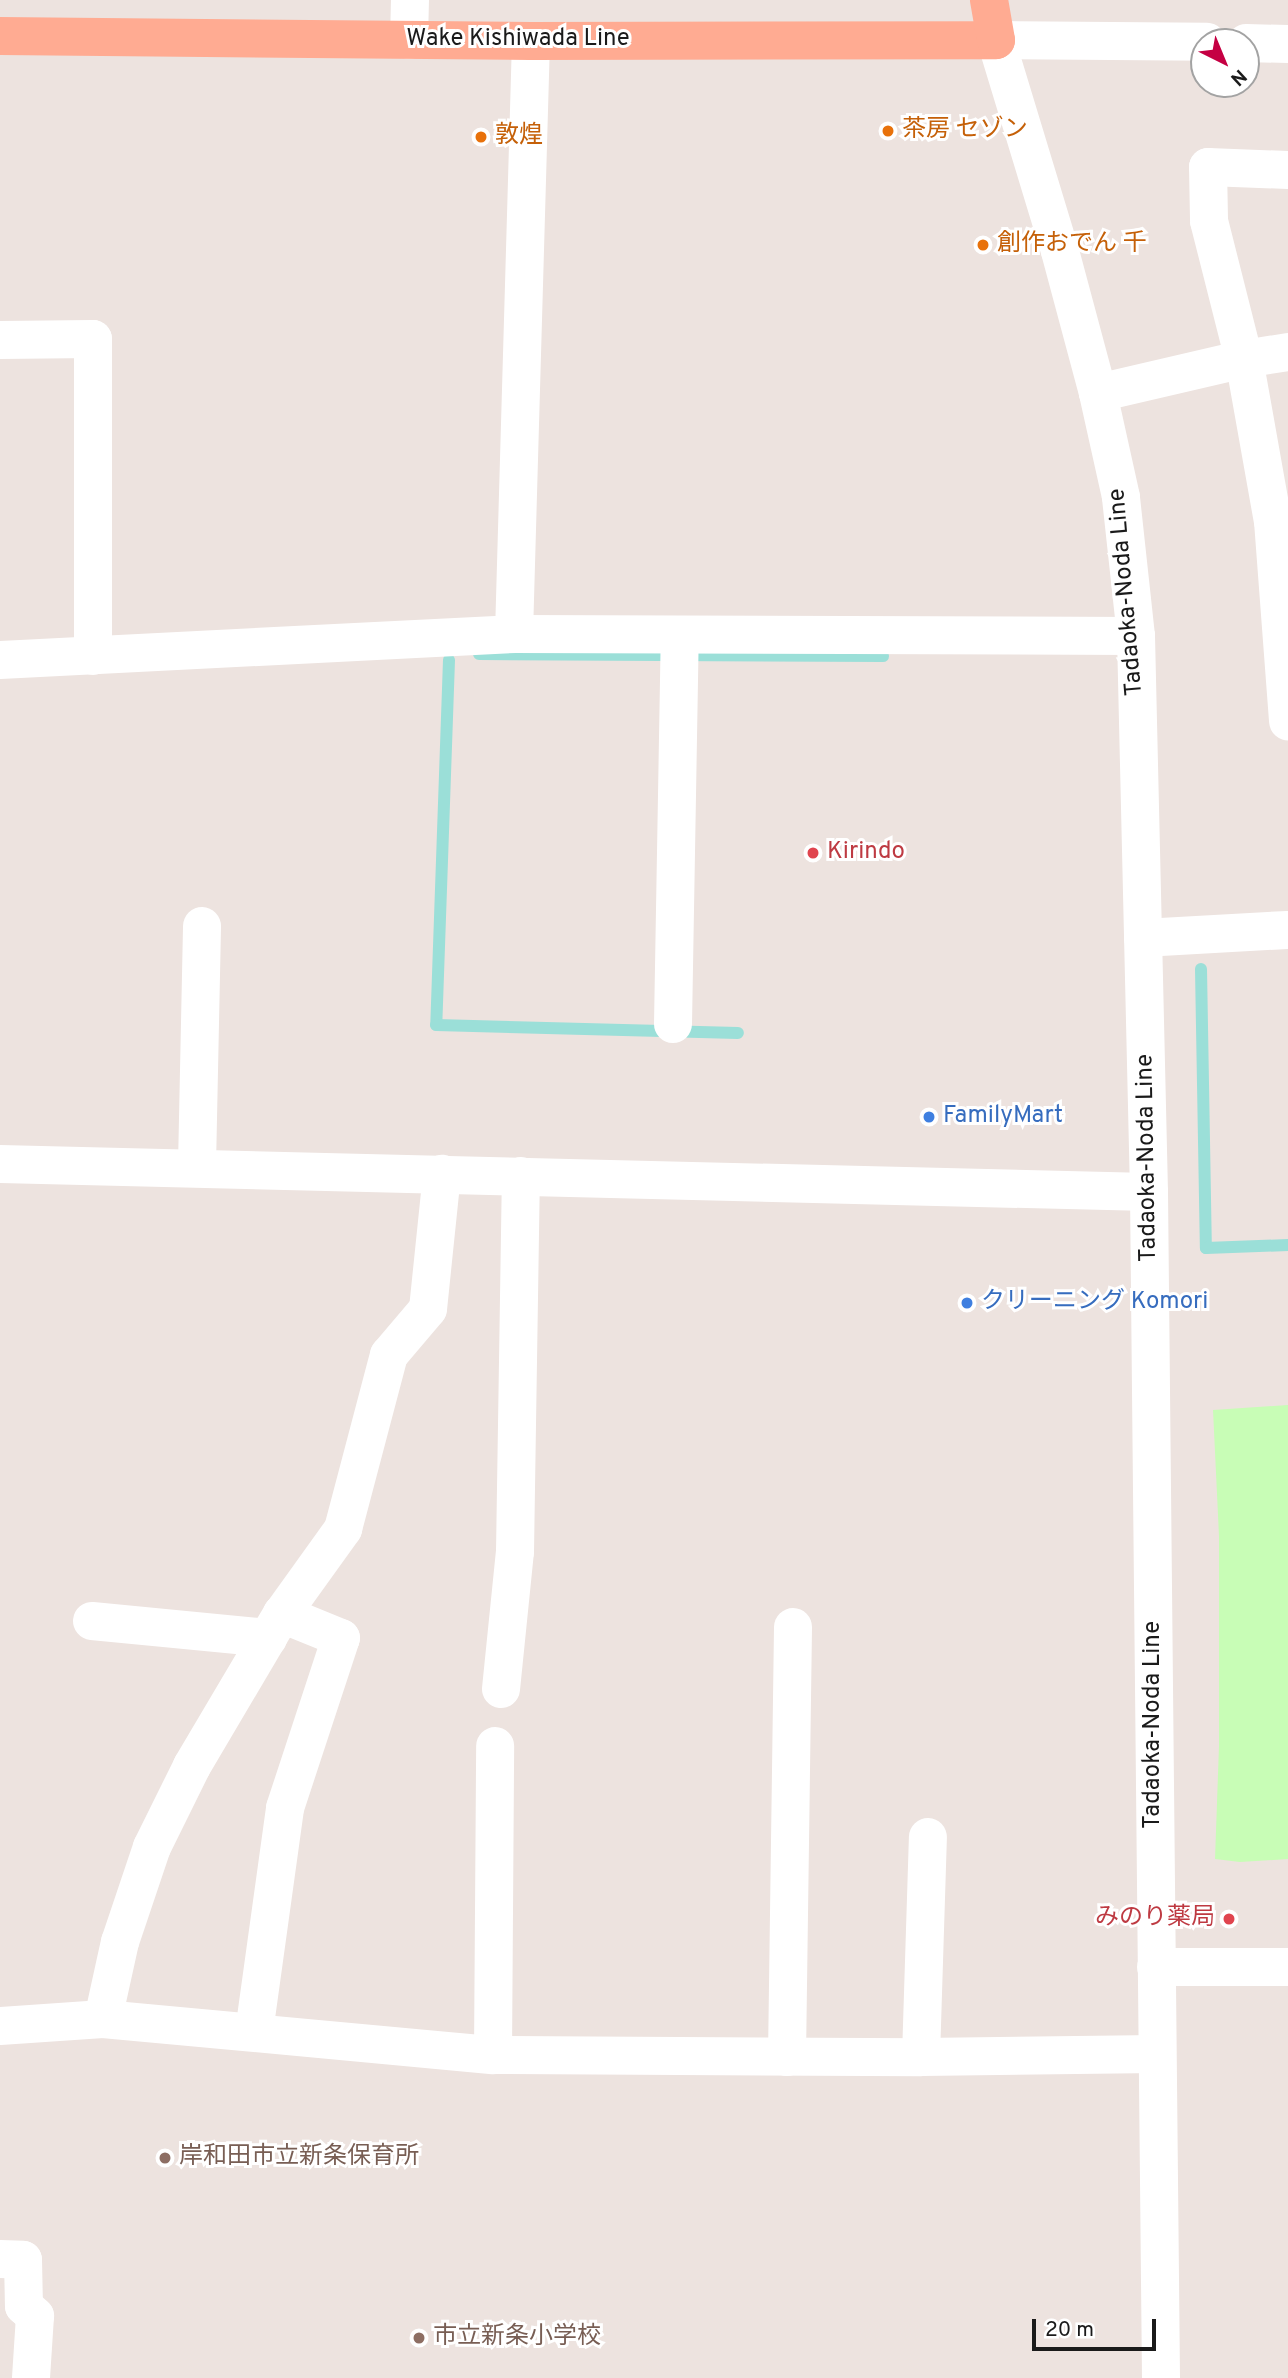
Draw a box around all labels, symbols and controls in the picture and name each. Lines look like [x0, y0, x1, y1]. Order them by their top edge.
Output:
street label: Wake Kishiwada Line [406, 26, 630, 54]
north arrow [1190, 28, 1260, 98]
text: N [1225, 63, 1251, 90]
place label: 茶房 セゾン [902, 117, 1028, 145]
place label: 敦煌 [495, 123, 543, 151]
marker: 茶房 セゾン [880, 123, 896, 139]
marker: 敦煌 [473, 129, 489, 145]
place label: 創作おでん 千 [997, 231, 1147, 259]
marker: 創作おでん 千 [975, 237, 991, 253]
street label: Tadaoka-Noda Line [1104, 487, 1150, 697]
place label: Kirindo [827, 839, 905, 867]
marker: Kirindo [805, 845, 821, 861]
street label: Tadaoka-Noda Line [1132, 1054, 1164, 1262]
place label: FamilyMart [943, 1103, 1063, 1131]
marker: FamilyMart [921, 1109, 937, 1125]
place label: クリーニング Komori [981, 1289, 1208, 1317]
marker: クリーニング Komori [959, 1295, 975, 1311]
street label: Tadaoka-Noda Line [1140, 1621, 1168, 1829]
place label: みのり薬局 [1095, 1905, 1215, 1933]
marker: みのり薬局 [1221, 1911, 1237, 1927]
place label: 岸和田市立新条保育所 [179, 2144, 419, 2172]
marker: 岸和田市立新条保育所 [157, 2150, 173, 2166]
scale bar [1036, 2304, 1160, 2348]
text: 20 m [1045, 2317, 1094, 2344]
place label: 市立新条小学校 [433, 2324, 601, 2352]
marker: 市立新条小学校 [411, 2330, 427, 2346]

